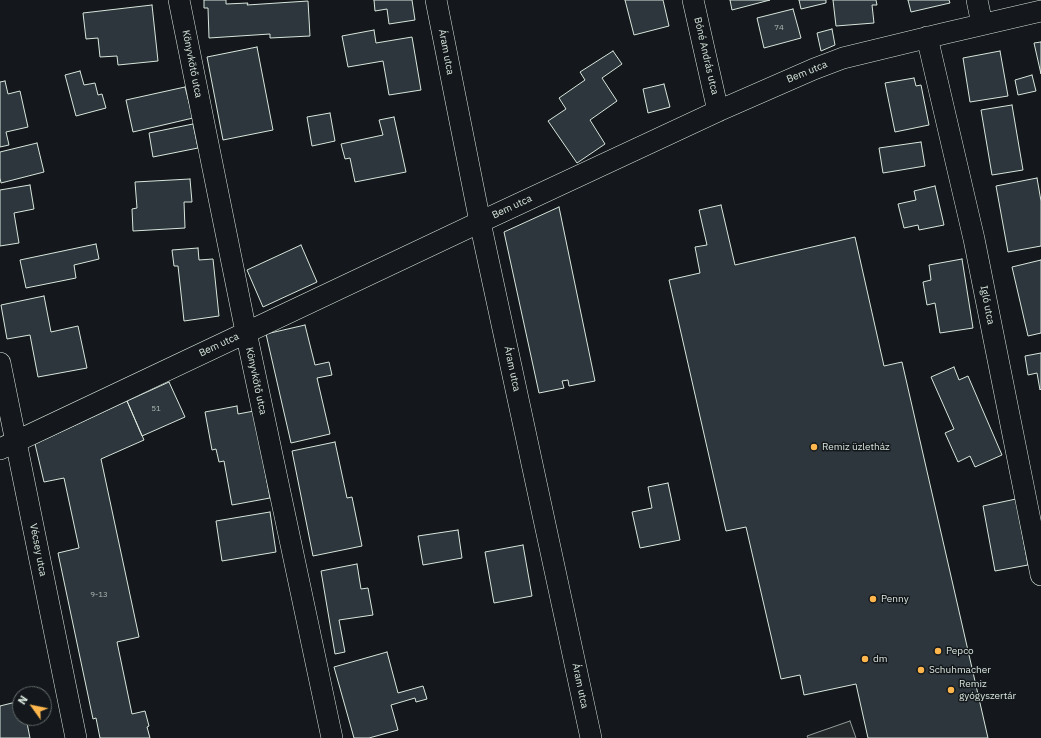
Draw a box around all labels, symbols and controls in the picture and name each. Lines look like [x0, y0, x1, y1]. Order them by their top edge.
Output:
street label: Bóné András utca [691, 16, 721, 96]
house number: 74 [774, 23, 784, 33]
street label: Áram utca [436, 28, 456, 76]
street label: Könyvkötő utca [180, 29, 204, 99]
street label: Bem utca [785, 58, 829, 86]
street label: Bem utca [490, 193, 534, 221]
street label: Igló utca [977, 284, 997, 326]
street label: Bem utca [197, 331, 241, 359]
street label: Áram utca [501, 345, 523, 393]
street label: Könyvkötő utca [243, 346, 269, 416]
house number: 51 [151, 404, 161, 414]
place label: Remiz üzletház [822, 441, 890, 453]
marker: Remiz üzletház [809, 442, 819, 452]
street label: Vécsey utca [27, 523, 49, 577]
house number: 9-13 [90, 590, 108, 600]
place label: Penny [881, 593, 909, 605]
marker: Penny [868, 594, 878, 604]
place label: Pepco [946, 645, 974, 657]
marker: Pepco [933, 646, 943, 656]
place label: dm [873, 653, 888, 665]
marker: dm [860, 654, 870, 664]
street label: Áram utca [569, 662, 591, 710]
place label: Schuhmacher [929, 664, 991, 676]
marker: Schuhmacher [916, 665, 926, 675]
place label: Remiz gyógyszertár [959, 678, 1016, 702]
marker: Remiz gyógyszertár [946, 685, 956, 695]
north arrow [12, 686, 52, 726]
text: N [15, 693, 31, 707]

